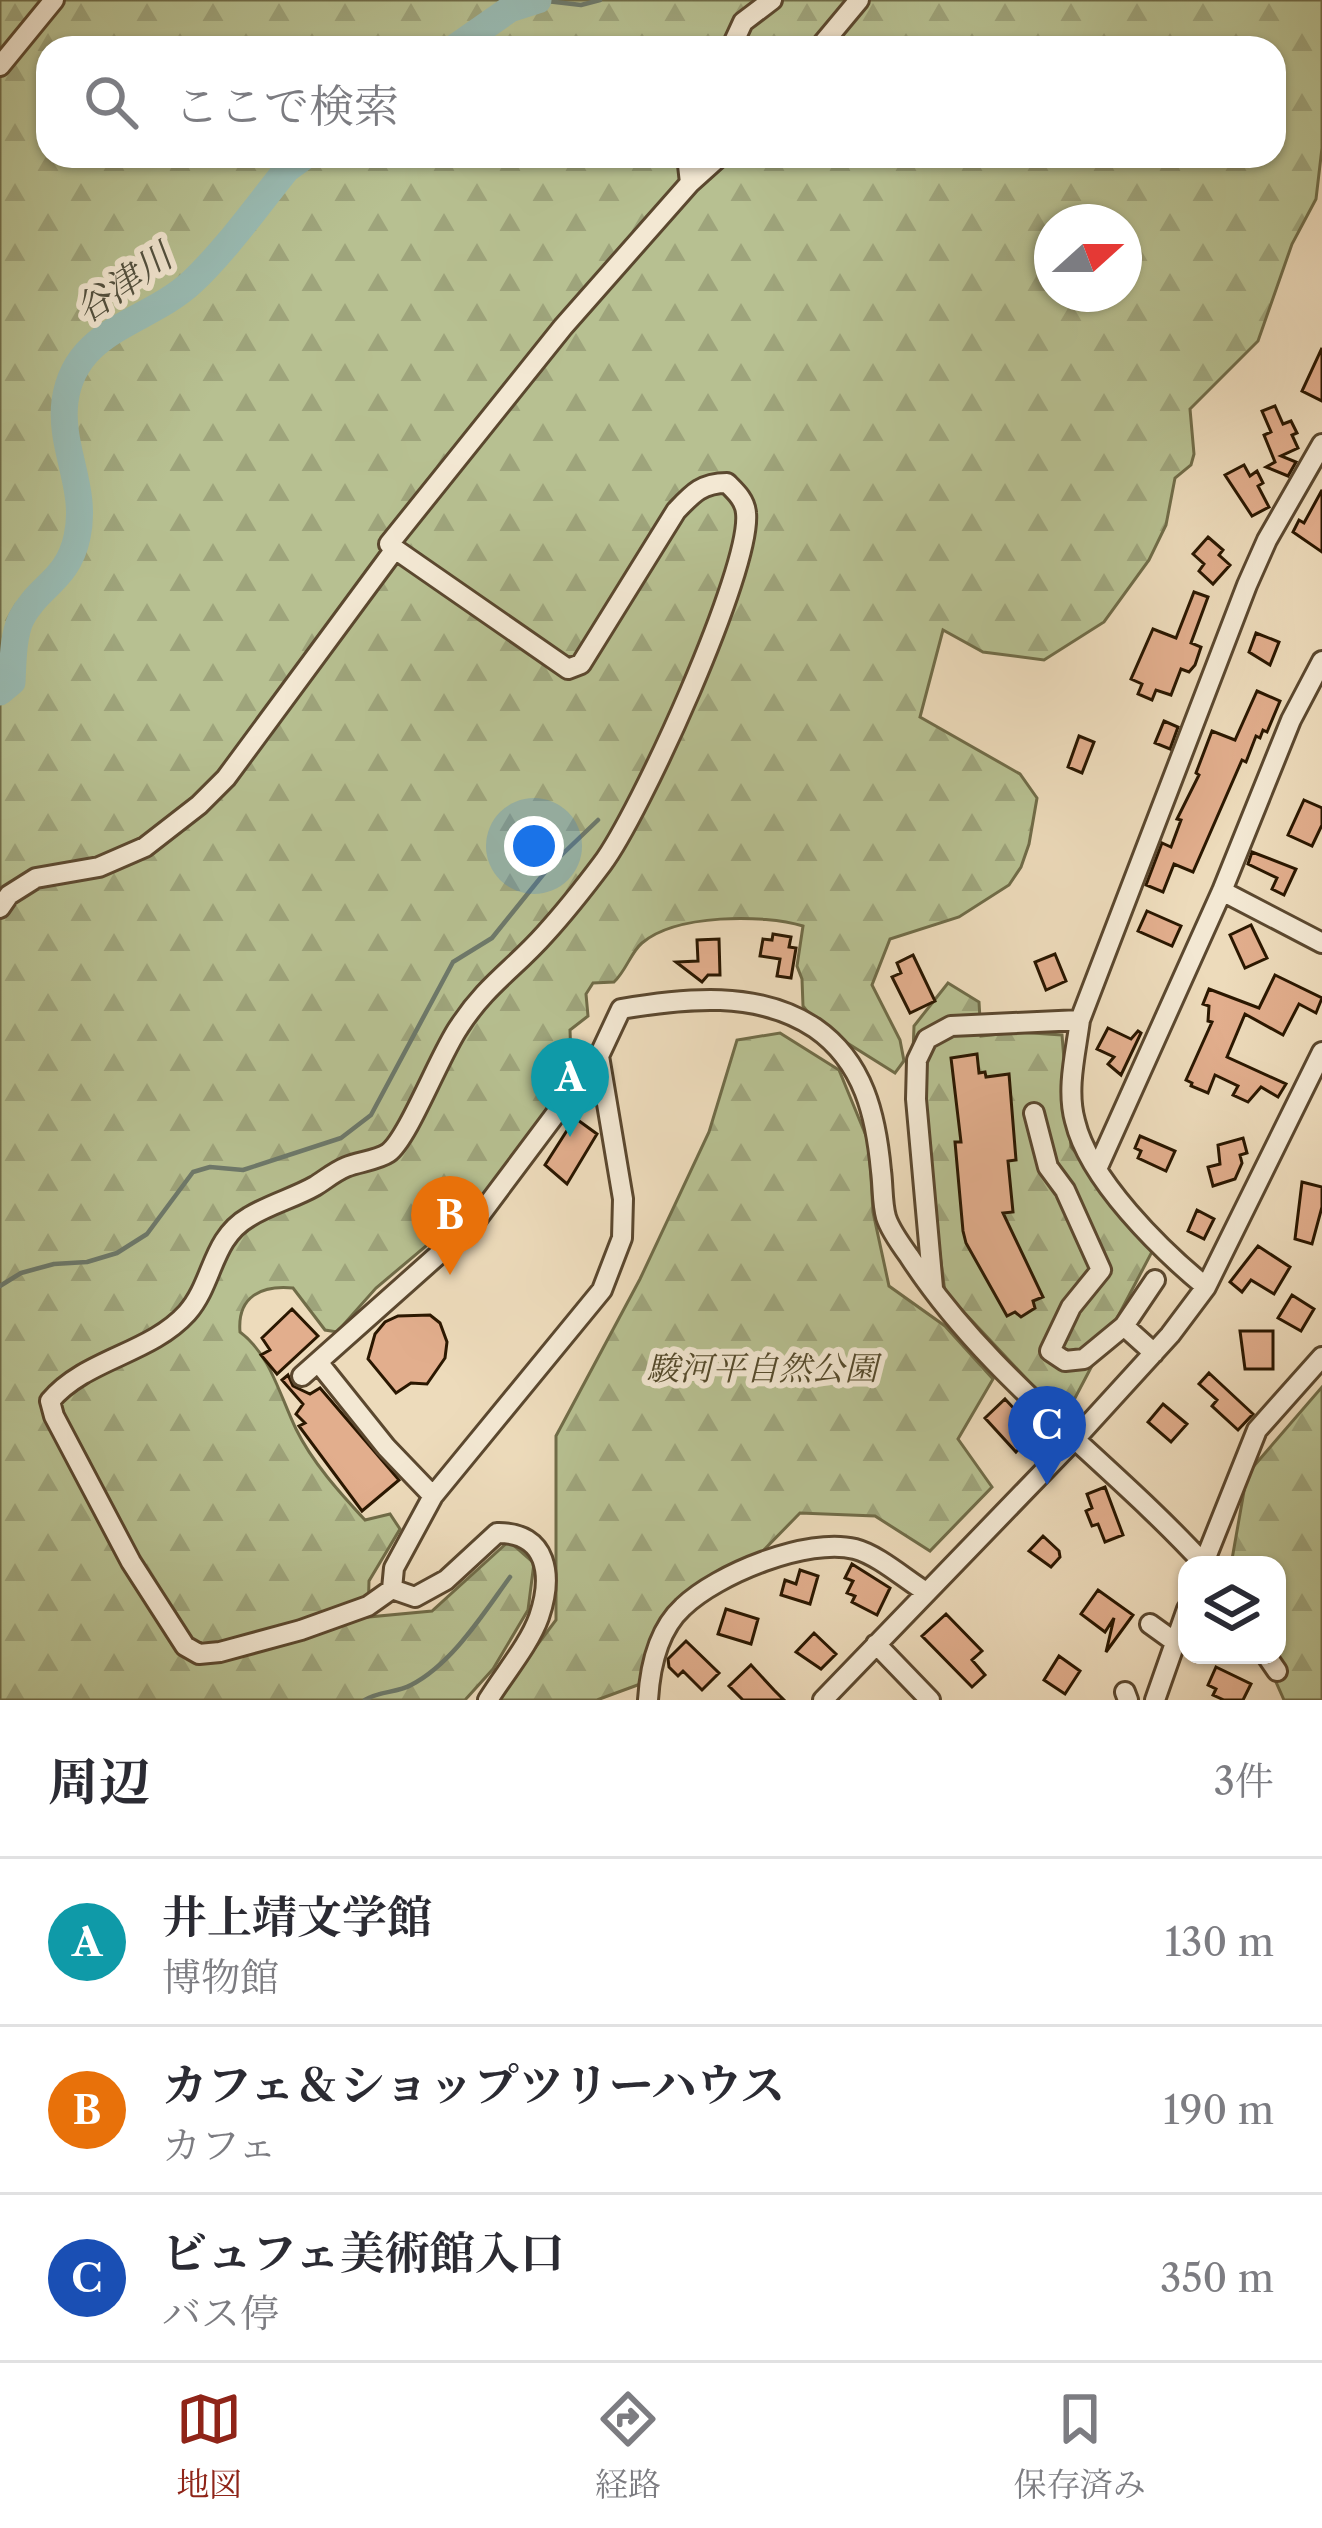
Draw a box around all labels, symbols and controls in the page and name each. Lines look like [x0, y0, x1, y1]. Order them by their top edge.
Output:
search box [36, 36, 1286, 168]
icon: search [78, 69, 144, 135]
text: ここで検索 [174, 78, 399, 134]
north arrow [1034, 204, 1142, 312]
water label: 谷津川 [66, 232, 183, 332]
your location [504, 816, 564, 876]
pin: A [531, 1038, 609, 1137]
pin: B [411, 1176, 489, 1275]
park label: 駿河平自然公園 [647, 1348, 883, 1389]
pin: C [1008, 1386, 1086, 1485]
map controls [1178, 1556, 1286, 1664]
button: layers [1178, 1556, 1286, 1664]
text: 周辺 [48, 1751, 150, 1813]
text: 3件 [1214, 1757, 1274, 1805]
text: 井上靖文学館 [162, 1889, 432, 1945]
text: A [72, 1918, 102, 1966]
text: 130 m [1165, 1918, 1274, 1966]
text: 博物館 [162, 1953, 279, 2001]
text: カフェ＆ショップツリーハウス [162, 2057, 785, 2113]
text: B [73, 2086, 102, 2134]
text: 190 m [1163, 2086, 1274, 2134]
text: カフェ [162, 2121, 277, 2169]
text: ビュフェ美術館入口 [162, 2225, 565, 2281]
text: C [71, 2254, 103, 2302]
text: 350 m [1160, 2254, 1274, 2302]
text: バス停 [162, 2289, 279, 2337]
tab: 地図 [176, 2386, 242, 2505]
tab: 経路 [595, 2386, 661, 2505]
tab: 保存済み [1014, 2386, 1146, 2505]

